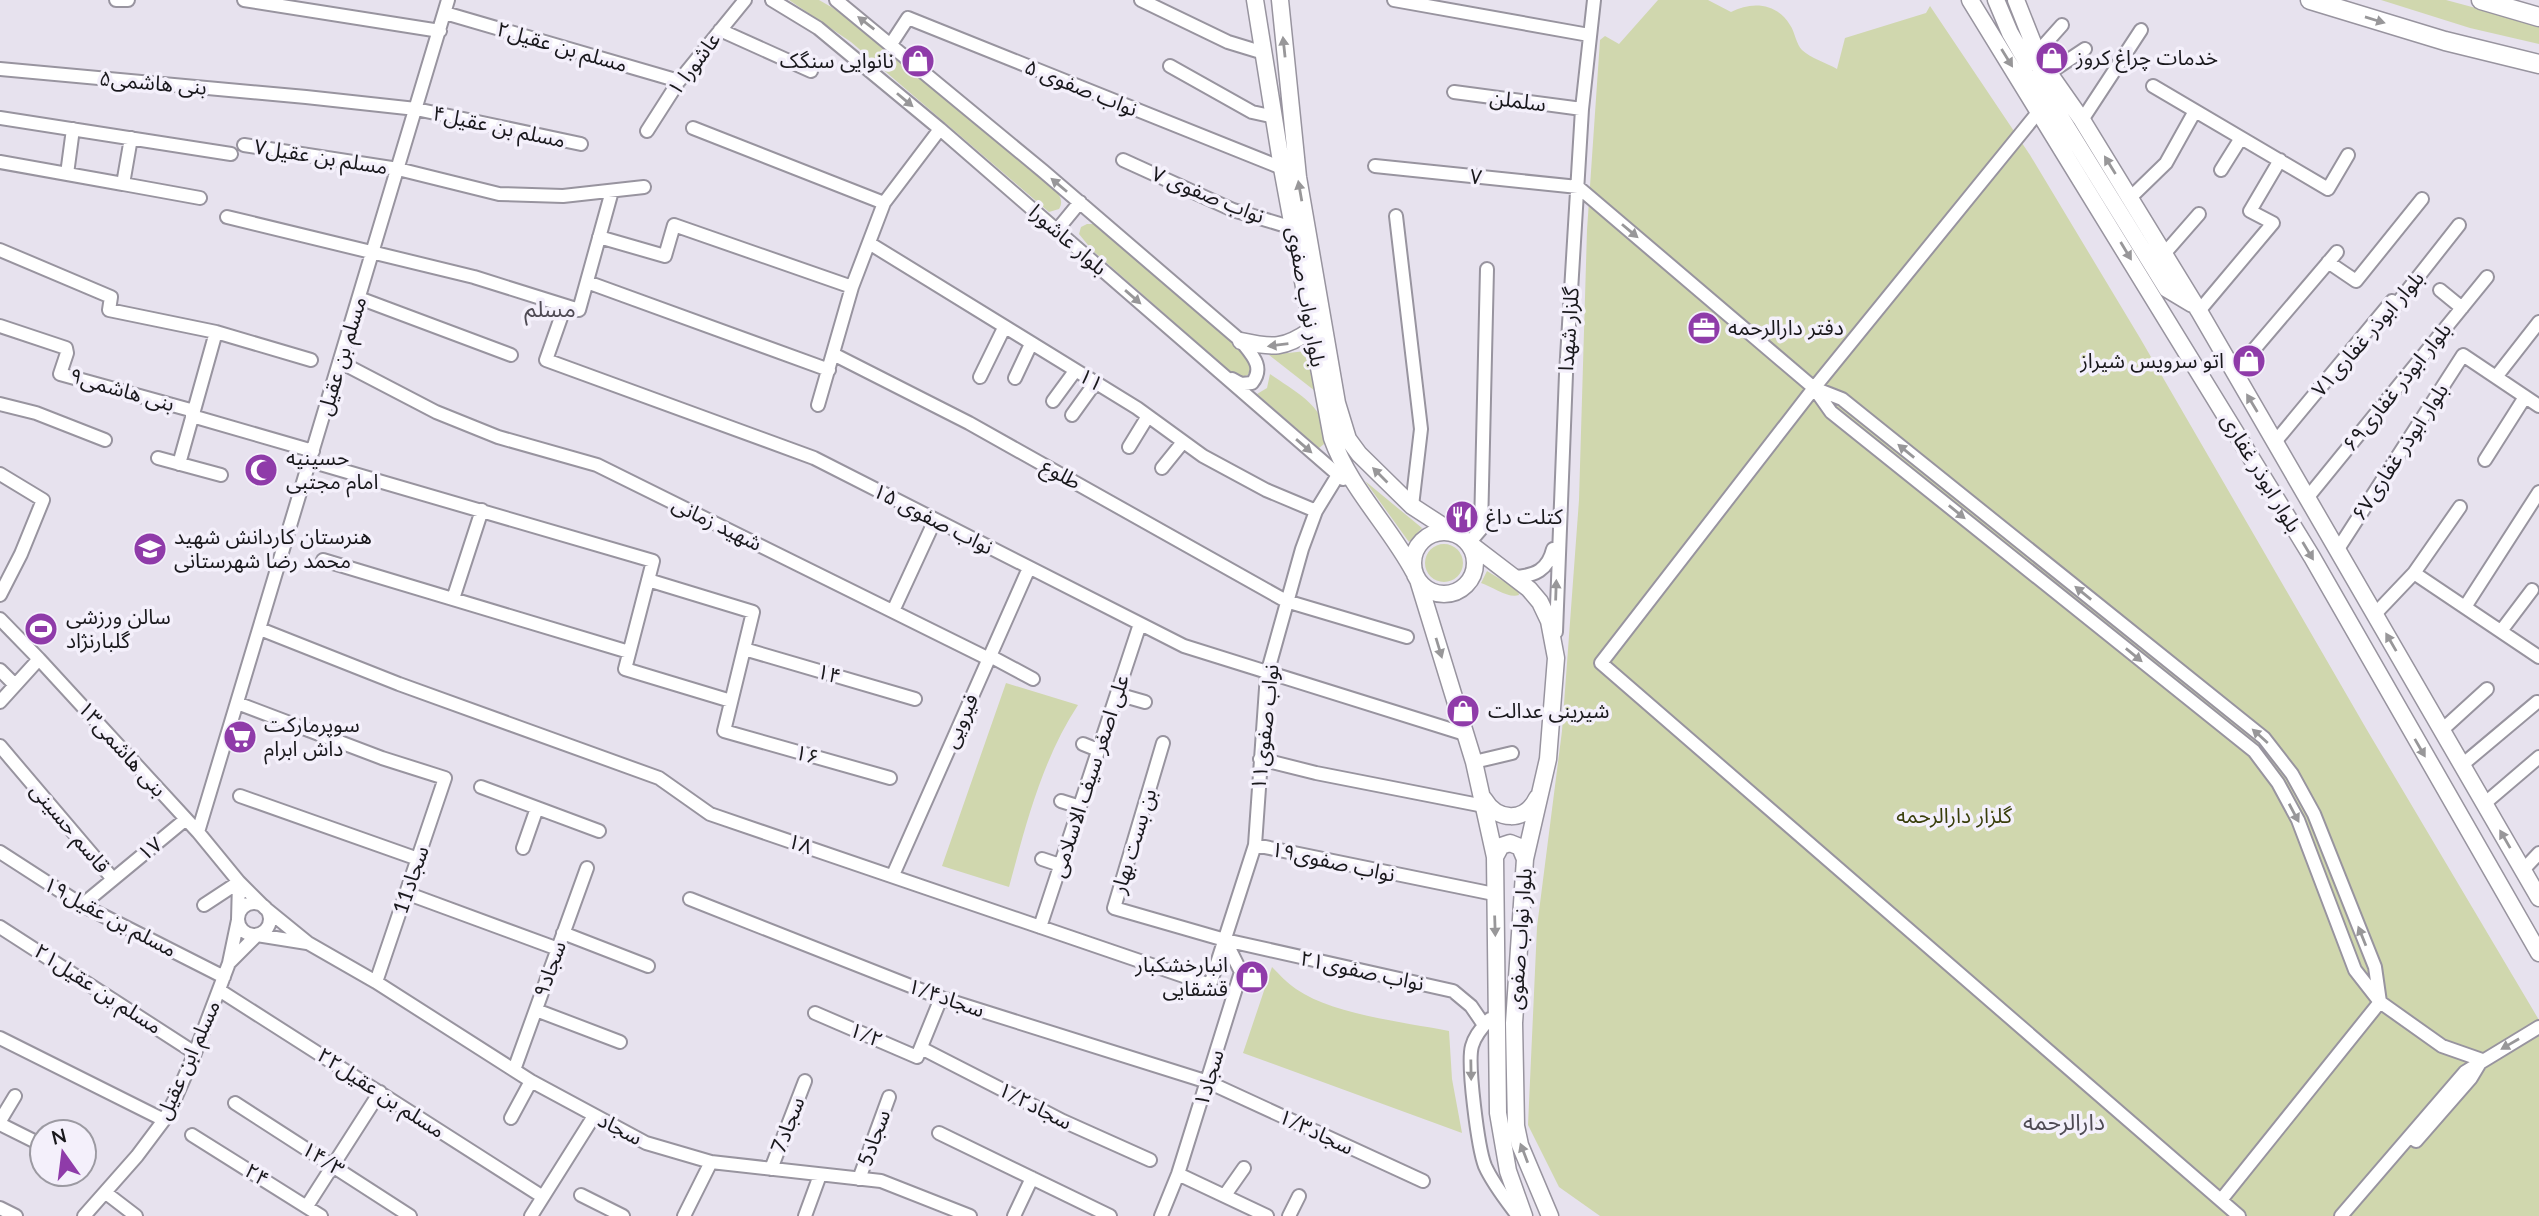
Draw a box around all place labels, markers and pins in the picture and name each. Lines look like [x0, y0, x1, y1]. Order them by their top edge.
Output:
shop icon: خدمات چراغ کروز [2033, 39, 2071, 77]
shop icon: نانوایی سنگک [899, 42, 937, 80]
place label: خدمات چراغ کروز [2075, 44, 2218, 73]
place label: نانوایی سنگک [780, 47, 894, 73]
office icon: دفتر دارالرحمه [1685, 309, 1723, 347]
place label: دفتر دارالرحمه [1728, 314, 1844, 340]
shop icon: اتو سرویس شیراز [2230, 342, 2268, 380]
place label: اتو سرویس شیراز [2079, 347, 2224, 373]
place label: حسینیه امام مجتبی [286, 444, 379, 498]
mosque icon: حسینیه امام مجتبی [242, 451, 280, 489]
restaurant icon: کتلت داغ [1443, 498, 1481, 536]
place label: کتلت داغ [1486, 503, 1563, 532]
place label: هنرستان کاردانش شهید محمد رضا شهرستانی [174, 523, 372, 573]
school or university icon: هنرستان کاردانش شهید محمد رضا شهرستانی [131, 530, 169, 568]
place label: سالن ورزشی گلبارنژاد [66, 603, 171, 653]
sports icon: سالن ورزشی گلبارنژاد [22, 610, 60, 648]
shop icon: شیرینی عدالت [1444, 692, 1482, 730]
place label: شیرینی عدالت [1488, 697, 1609, 723]
place label: سوپرمارکت داش ابرام [264, 711, 360, 765]
supermarket icon: سوپرمارکت داش ابرام [221, 718, 259, 756]
place label: انبارخشکبار قشقایی [1134, 951, 1228, 1001]
shop icon: انبارخشکبار قشقایی [1233, 958, 1271, 996]

